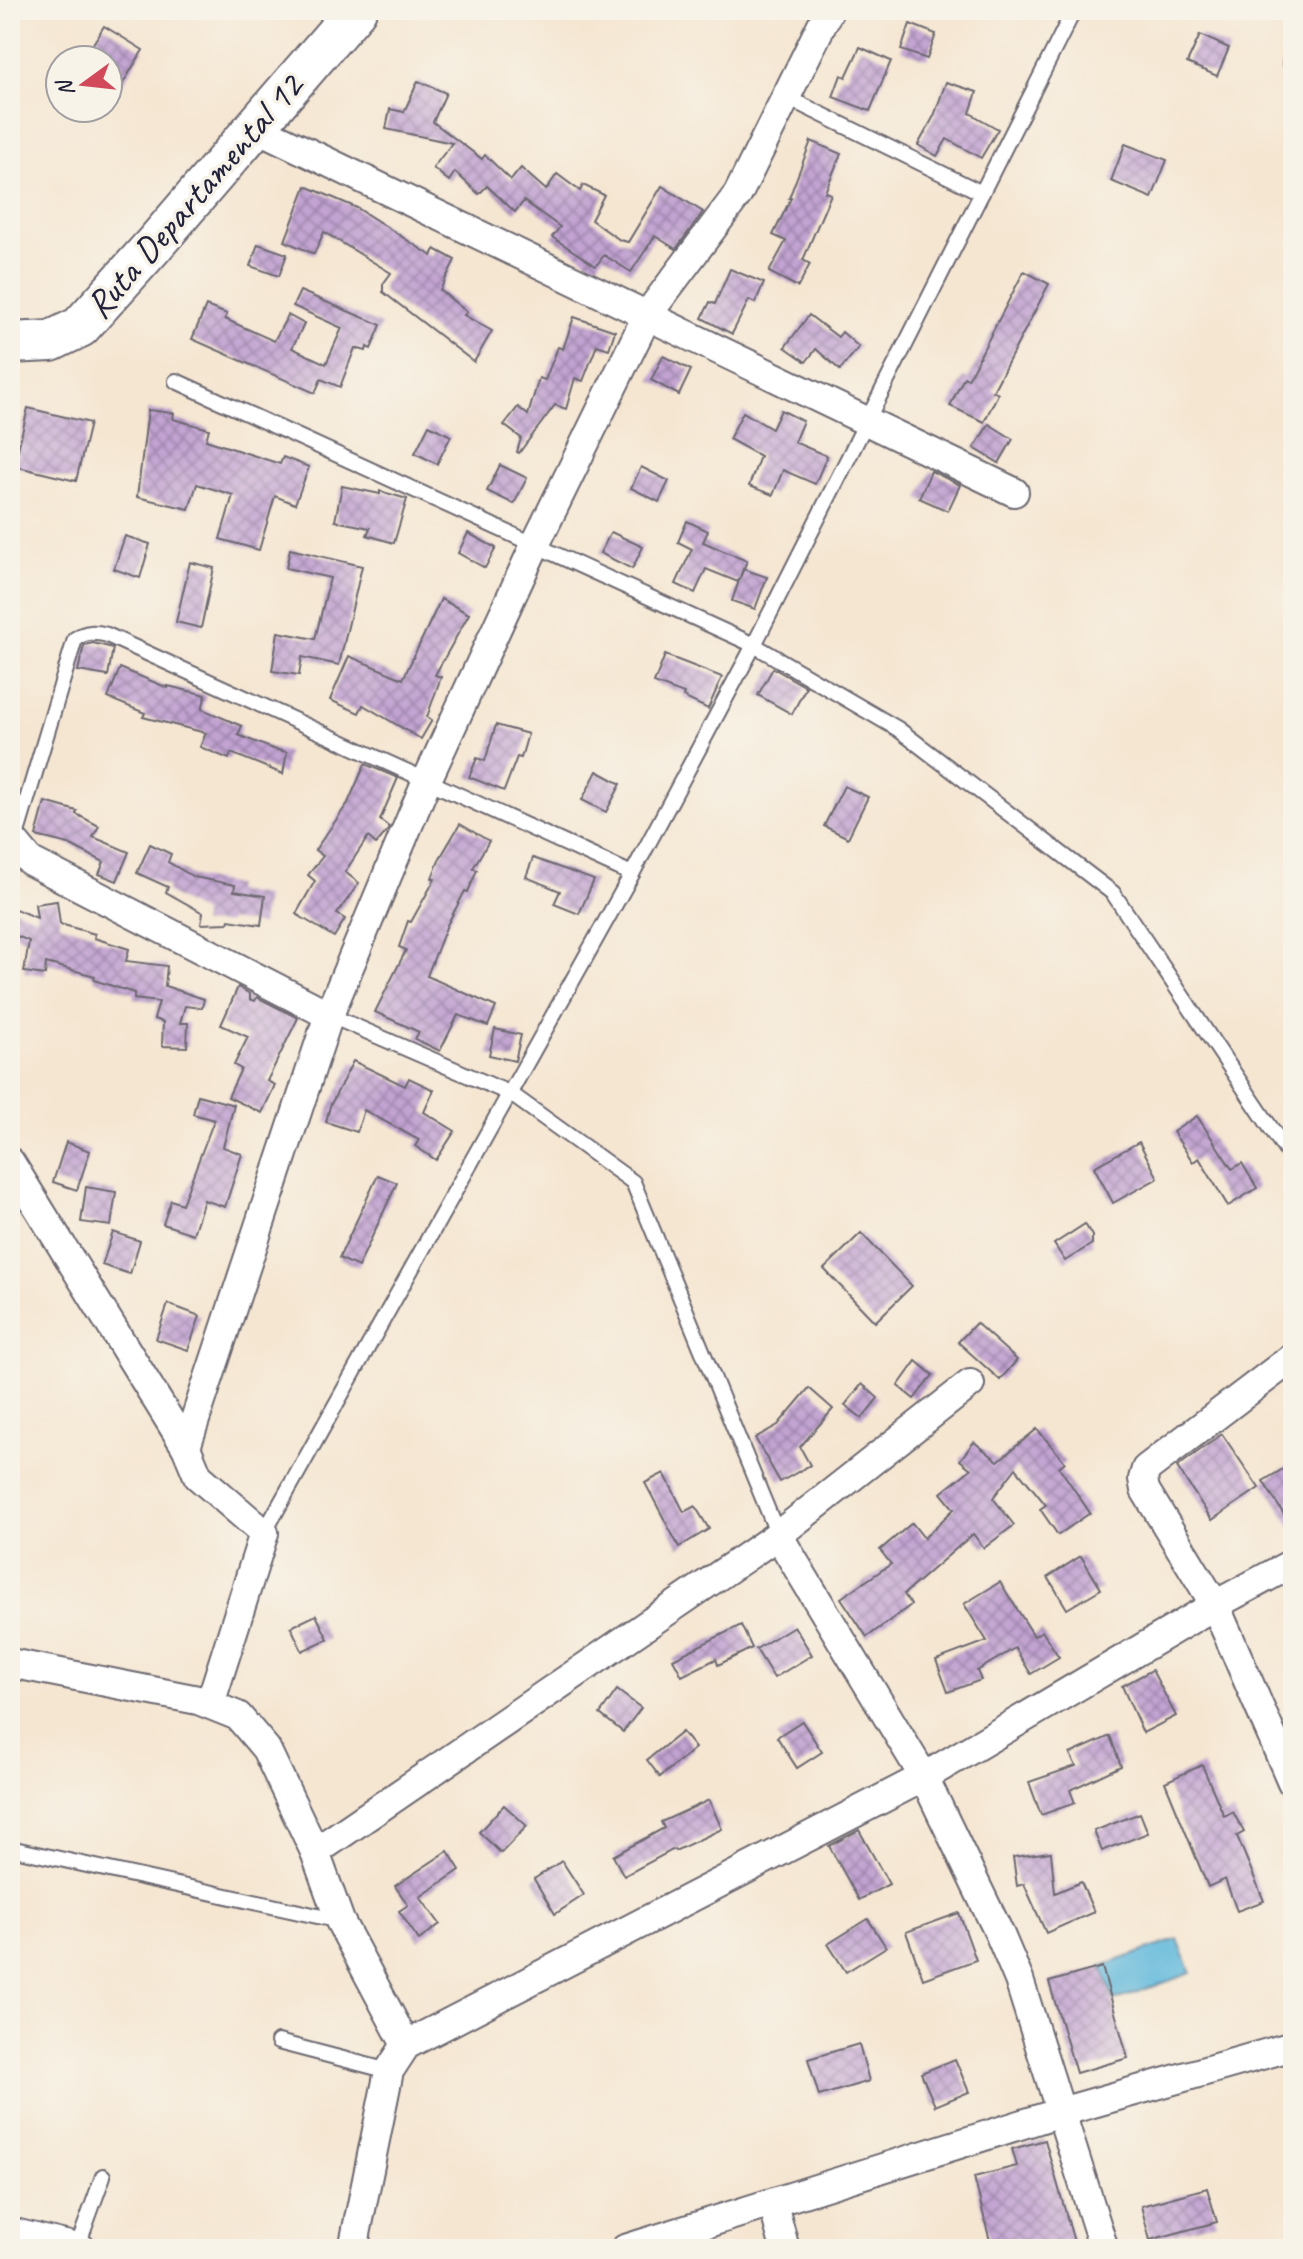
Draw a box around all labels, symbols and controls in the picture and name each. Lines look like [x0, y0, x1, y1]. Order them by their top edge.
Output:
north arrow [44, 44, 124, 124]
street label: Ruta Departamental 12 [75, 62, 315, 328]
text: N [49, 75, 81, 99]

